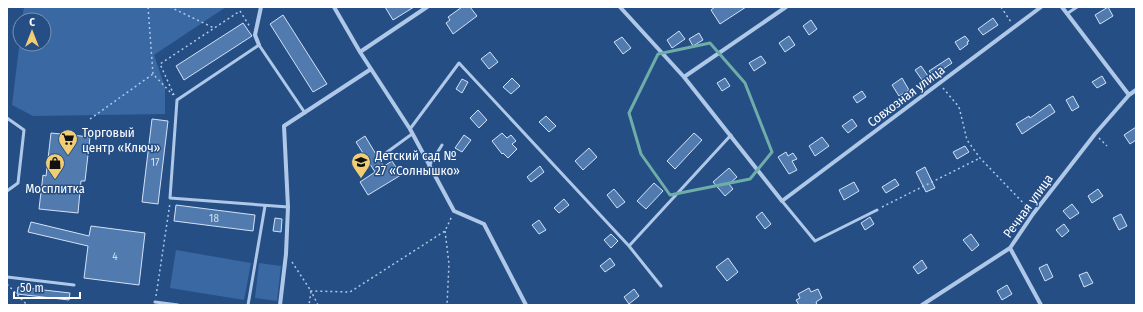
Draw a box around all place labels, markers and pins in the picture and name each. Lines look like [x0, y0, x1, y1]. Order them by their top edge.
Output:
place label: Торговый центр «Ключ» [82, 125, 161, 155]
supermarket icon: Торговый центр «Ключ» [57, 128, 79, 156]
place label: Детский сад № 27 «Солнышко» [374, 148, 460, 178]
school or university icon: Детский сад № 27 «Солнышко» [350, 151, 372, 179]
shop icon: Мосплитка [44, 152, 66, 180]
place label: Мосплитка [25, 181, 85, 196]

